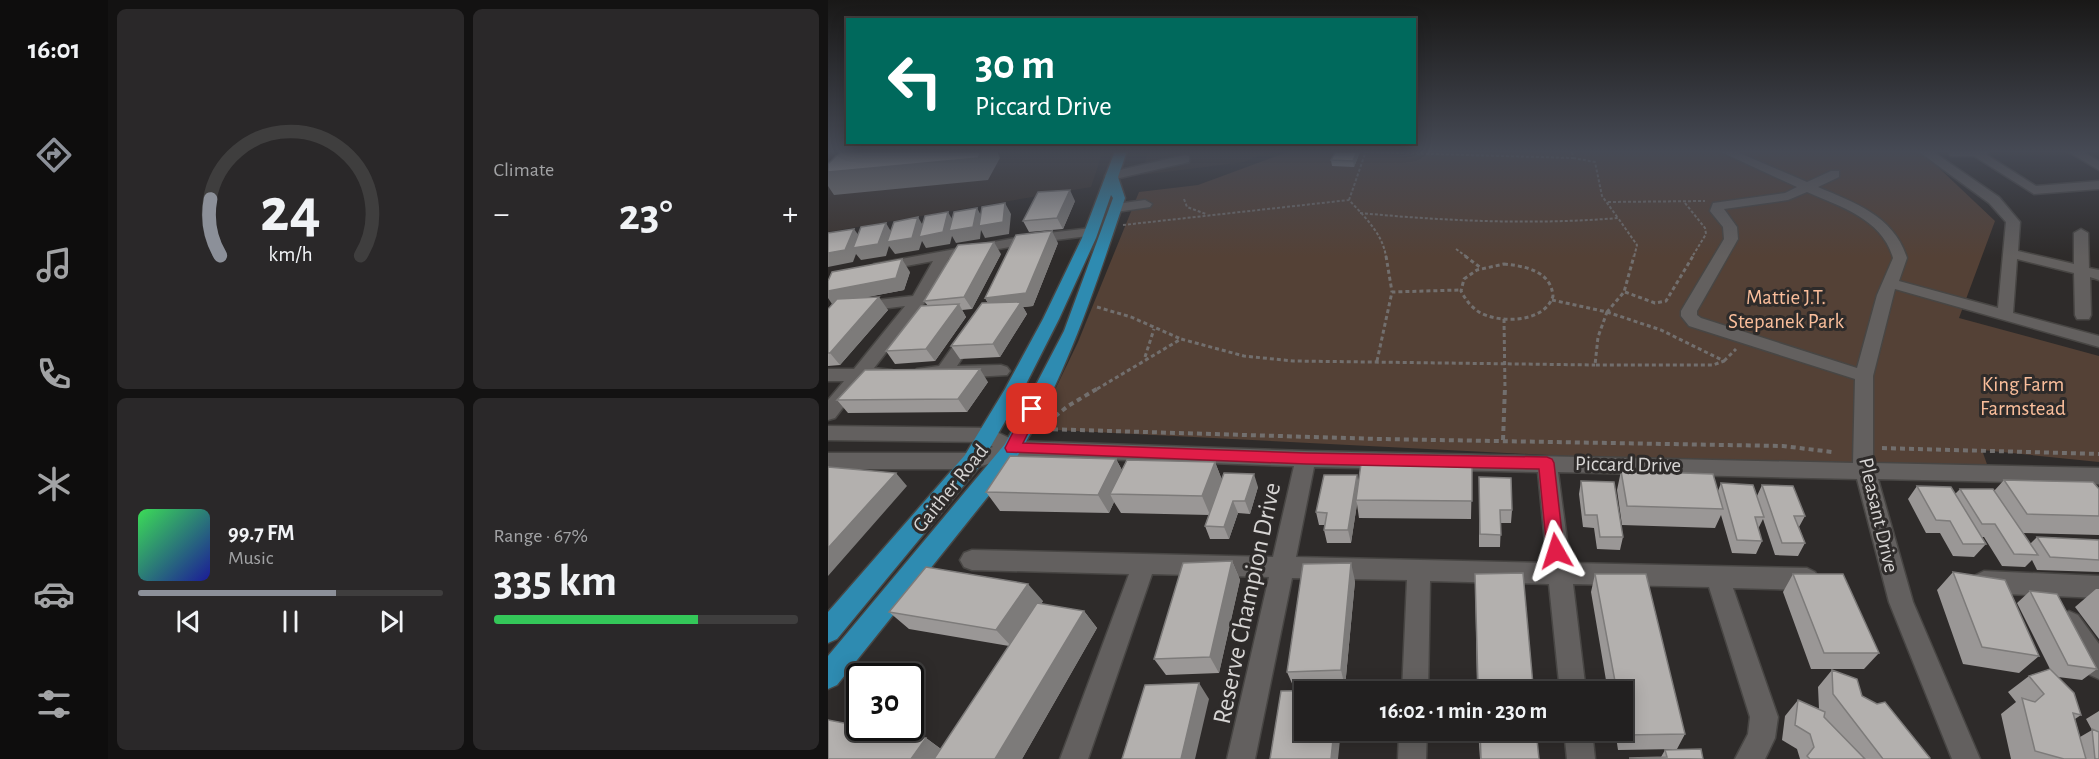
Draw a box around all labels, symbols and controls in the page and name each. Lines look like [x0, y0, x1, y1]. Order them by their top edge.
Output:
text: 16:01 [28, 36, 80, 63]
icon: left [876, 42, 954, 120]
text: 30 m [975, 44, 1055, 86]
text: Piccard Drive [975, 93, 1112, 120]
icon: directions [33, 134, 75, 176]
text: Climate [494, 160, 554, 180]
text: 24 [260, 180, 321, 242]
text: 23° [619, 193, 673, 238]
text: − [494, 198, 509, 231]
text: + [782, 198, 798, 231]
icon: music [33, 244, 75, 286]
text: km/h [268, 244, 312, 265]
park label: Mattie J.T. Stepanek Park [1728, 287, 1844, 332]
icon: phone [33, 353, 75, 395]
park label: King Farm Farmstead [1980, 374, 2066, 419]
pin [1006, 383, 1057, 434]
icon: arrive [1015, 392, 1048, 425]
street label: Gaither Road [909, 440, 992, 536]
street label: Piccard Drive [1575, 453, 1681, 476]
street label: Pleasant Drive [1855, 456, 1902, 575]
icon: climate [33, 463, 75, 505]
street label: Reserve Champion Drive [1209, 480, 1285, 726]
position arrow [1524, 519, 1588, 583]
text: 99.7 FM [228, 522, 294, 544]
text: Range · 67% [494, 526, 588, 546]
text: Music [228, 548, 274, 568]
text: 335 km [494, 559, 617, 604]
icon: car [33, 573, 75, 615]
icon: previous [172, 605, 205, 638]
icon: pause [274, 605, 307, 638]
icon: next [375, 605, 408, 638]
speed limit sign: 30 [846, 663, 924, 741]
icon: filters [33, 683, 75, 725]
text: 16:02 · 1 min · 230 m [1380, 700, 1547, 722]

